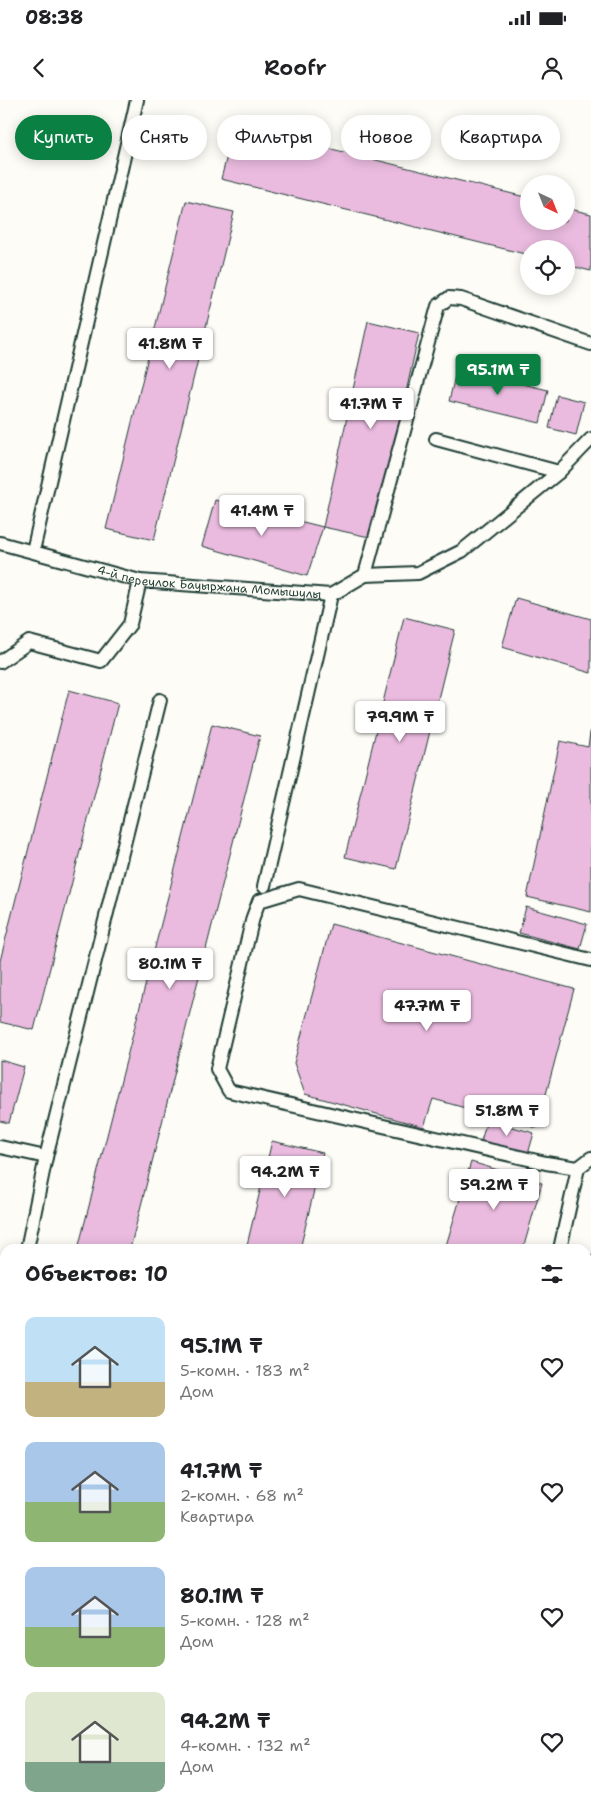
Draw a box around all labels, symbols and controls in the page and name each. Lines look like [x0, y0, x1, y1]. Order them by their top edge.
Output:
text: 08:38 [25, 5, 83, 30]
text: Roofr [264, 53, 327, 82]
icon: back [25, 54, 53, 82]
icon: person [538, 54, 566, 82]
chip: Купить [15, 115, 112, 160]
chip: Снять [122, 115, 207, 160]
chip: Фильтры [217, 115, 331, 160]
chip: Новое [341, 115, 431, 160]
chip: Квартира [441, 115, 560, 160]
north arrow [520, 175, 575, 230]
map controls [520, 175, 575, 295]
button: locate [520, 240, 575, 295]
pin: 41.8M ₸ [124, 328, 216, 370]
text: 41.8M ₸ [138, 333, 202, 354]
pin: 95.1M ₸ [452, 354, 544, 396]
text: 95.1M ₸ [467, 359, 529, 380]
pin: 41.7M ₸ [325, 388, 417, 430]
text: 41.7M ₸ [340, 393, 402, 414]
pin: 41.4M ₸ [216, 494, 308, 537]
text: 41.4M ₸ [230, 500, 294, 521]
street label: 4-й переулок Бауыржана Момышулы [96, 562, 322, 602]
pin: 79.9M ₸ [354, 700, 446, 743]
text: 79.9M ₸ [366, 706, 434, 727]
pin: 80.1M ₸ [124, 948, 216, 990]
text: 80.1M ₸ [138, 953, 202, 974]
pin: 47.7M ₸ [381, 990, 473, 1032]
text: 47.7M ₸ [394, 995, 460, 1016]
pin: 51.8M ₸ [461, 1094, 553, 1137]
text: 51.8M ₸ [475, 1100, 539, 1121]
pin: 94.2M ₸ [239, 1156, 331, 1198]
text: 94.2M ₸ [251, 1161, 319, 1182]
pin: 59.2M ₸ [448, 1168, 540, 1211]
text: 59.2M ₸ [460, 1174, 528, 1195]
text: Объектов: 10 [25, 1260, 168, 1288]
icon: filters [538, 1260, 566, 1288]
text: 95.1M ₸ [180, 1332, 263, 1360]
icon: home [65, 1337, 125, 1397]
icon: heart [538, 1353, 566, 1381]
text: 5-комн. · 183 m² [180, 1360, 310, 1381]
text: Дом [180, 1381, 214, 1402]
text: 41.7M ₸ [180, 1457, 262, 1485]
icon: home [65, 1462, 125, 1522]
icon: heart [538, 1478, 566, 1506]
text: 2-комн. · 68 m² [180, 1485, 304, 1506]
text: Квартира [180, 1506, 254, 1527]
text: 80.1M ₸ [180, 1582, 263, 1610]
icon: home [65, 1587, 125, 1647]
icon: heart [538, 1603, 566, 1631]
text: 5-комн. · 128 m² [180, 1610, 310, 1631]
text: Дом [180, 1631, 214, 1652]
text: 94.2M ₸ [180, 1707, 270, 1735]
icon: home [65, 1712, 125, 1772]
icon: heart [538, 1728, 566, 1756]
text: 4-комн. · 132 m² [180, 1735, 311, 1756]
text: Дом [180, 1756, 214, 1777]

